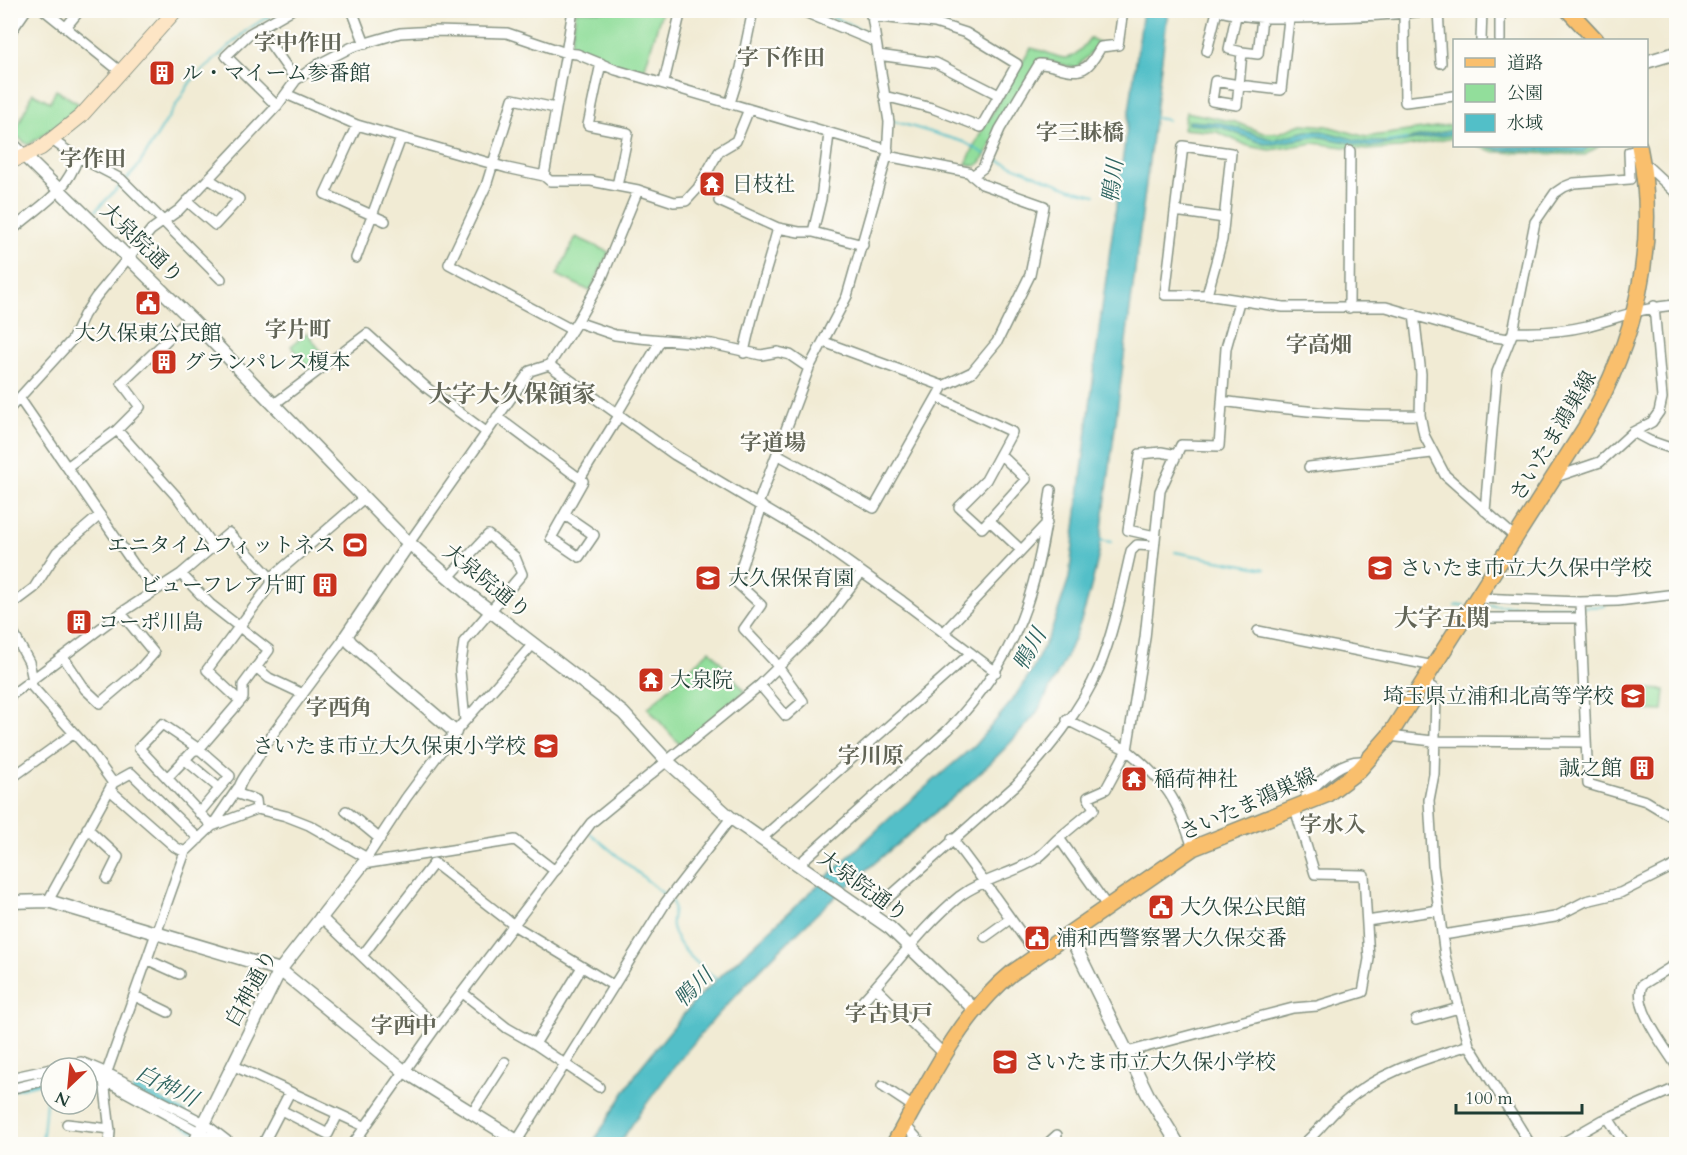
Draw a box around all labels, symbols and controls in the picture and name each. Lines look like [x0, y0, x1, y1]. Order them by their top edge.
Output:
district label: 字中作田 [254, 28, 342, 58]
legend [1453, 39, 1648, 147]
district label: 字下作田 [737, 43, 825, 73]
text: 道路 [1507, 51, 1543, 76]
building icon: ル・マイーム参番館 [147, 58, 177, 88]
place label: ル・マイーム参番館 [182, 59, 371, 88]
text: 公園 [1507, 81, 1543, 106]
text: 水域 [1507, 111, 1543, 136]
district label: 字三眛橋 [1036, 118, 1124, 148]
district label: 字作田 [60, 144, 126, 174]
water label: 鴨川 [1095, 155, 1131, 205]
temple icon: 日枝社 [697, 169, 727, 199]
place label: 日枝社 [732, 170, 795, 199]
street label: 大泉院通り [94, 196, 189, 290]
public building icon: 大久保東公民館 [133, 288, 163, 318]
district label: 字片町 [265, 315, 331, 345]
place label: 大久保東公民館 [75, 319, 222, 348]
district label: 字高畑 [1286, 330, 1352, 360]
building icon: グランパレス榎本 [149, 347, 179, 377]
place label: グランパレス榎本 [184, 348, 350, 377]
street label: さいたま鴻巣線 [1503, 366, 1604, 507]
district label: 大字大久保領家 [428, 378, 596, 411]
district label: 字道場 [740, 428, 806, 458]
sports icon: エニタイムフィットネス [340, 530, 370, 560]
place label: エニタイムフィットネス [107, 531, 336, 560]
street label: 大泉院通り [437, 537, 537, 626]
school or university icon: さいたま市立大久保中学校 [1365, 553, 1395, 583]
place label: さいたま市立大久保中学校 [1400, 554, 1652, 583]
school or university icon: 大久保保育園 [693, 563, 723, 593]
place label: 大久保保育園 [728, 564, 854, 593]
building icon: ビューフレア片町 [310, 570, 340, 600]
place label: ビューフレア片町 [140, 571, 306, 600]
district label: 大字五関 [1394, 602, 1490, 635]
building icon: コーポ川島 [64, 607, 94, 637]
place label: コーポ川島 [98, 608, 203, 637]
water label: 鴨川 [1006, 621, 1055, 676]
temple icon: 大泉院 [636, 665, 666, 695]
place label: 大泉院 [670, 666, 733, 695]
school or university icon: 埼玉県立浦和北高等学校 [1618, 681, 1648, 711]
place label: 埼玉県立浦和北高等学校 [1383, 682, 1614, 711]
district label: 字西角 [306, 693, 372, 723]
school or university icon: さいたま市立大久保東小学校 [531, 731, 561, 761]
place label: さいたま市立大久保東小学校 [253, 732, 526, 761]
district label: 字川原 [838, 741, 904, 771]
building icon: 誠之館 [1627, 753, 1657, 783]
place label: 誠之館 [1559, 754, 1622, 783]
street label: さいたま鴻巣線 [1175, 761, 1321, 848]
temple icon: 稲荷神社 [1119, 764, 1149, 794]
place label: 稲荷神社 [1154, 765, 1238, 794]
district label: 字水入 [1300, 810, 1366, 840]
street label: 大泉院通り [812, 844, 914, 929]
public building icon: 大久保公民館 [1146, 892, 1176, 922]
place label: 大久保公民館 [1180, 893, 1306, 922]
public building icon: 浦和西警察署大久保交番 [1022, 923, 1052, 953]
place label: 浦和西警察署大久保交番 [1056, 924, 1287, 953]
street label: 白神通り [218, 944, 284, 1032]
water label: 鴨川 [668, 960, 721, 1014]
district label: 字古貝戸 [845, 999, 933, 1029]
district label: 字西中 [371, 1011, 437, 1041]
school or university icon: さいたま市立大久保小学校 [990, 1047, 1020, 1077]
place label: さいたま市立大久保小学校 [1024, 1048, 1276, 1077]
north arrow [39, 1056, 99, 1116]
water label: 白神川 [130, 1058, 205, 1115]
scale bar [1456, 1077, 1582, 1115]
text: N [52, 1086, 74, 1112]
text: 100 m [1465, 1086, 1513, 1111]

